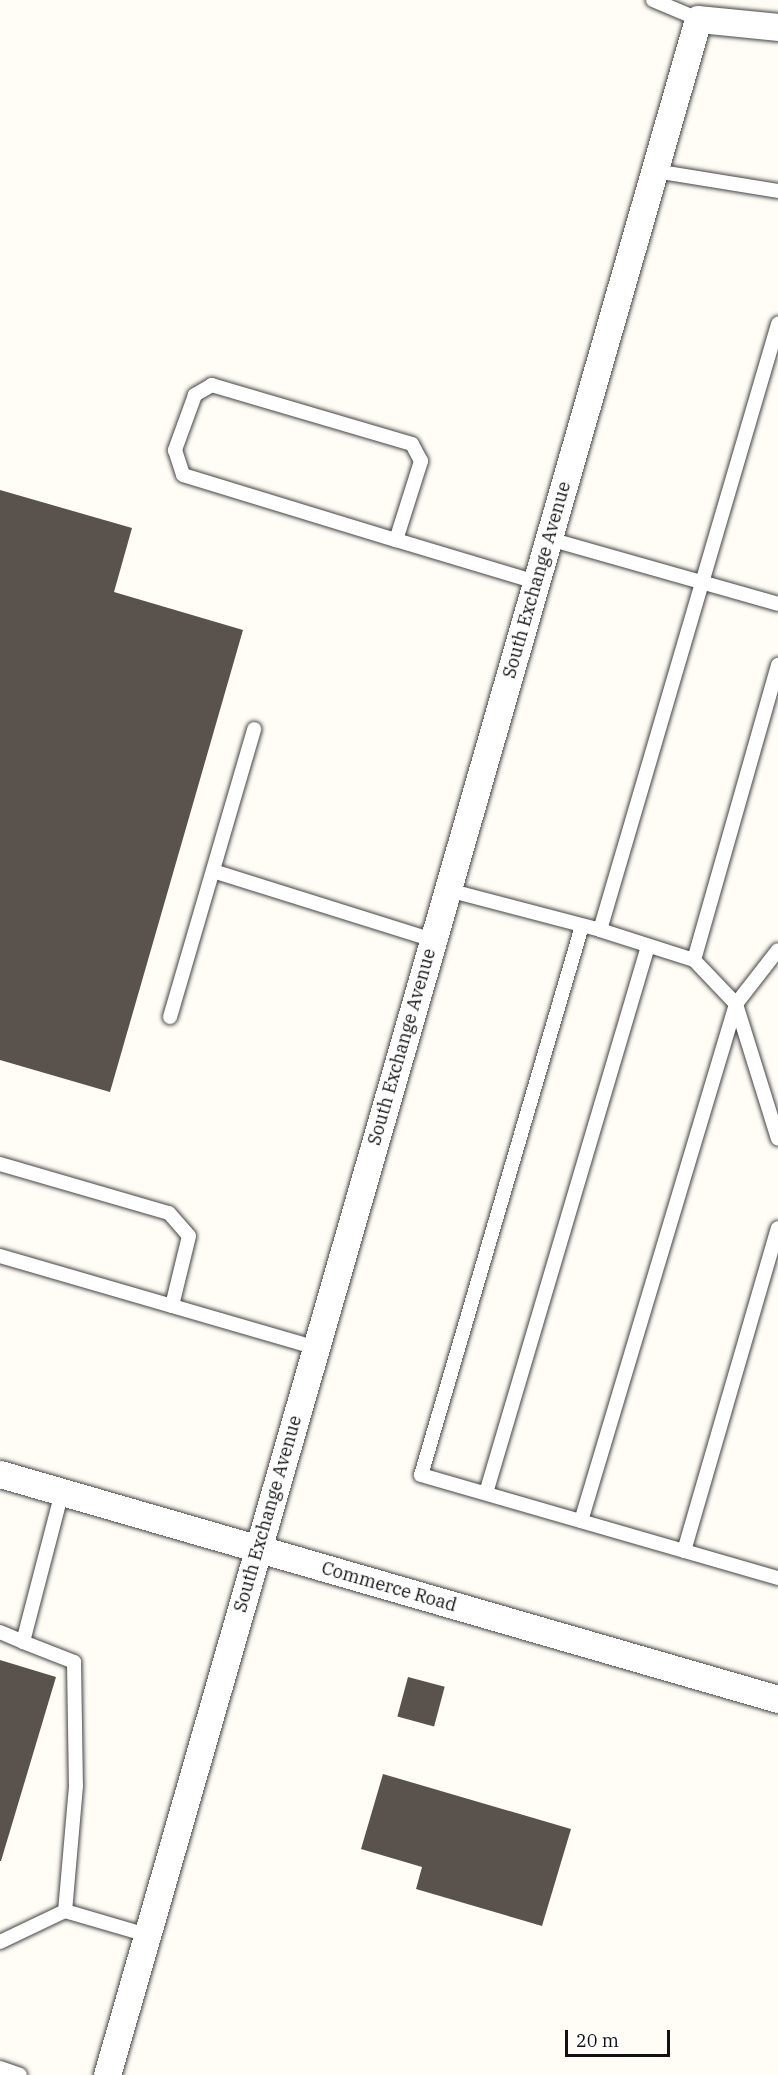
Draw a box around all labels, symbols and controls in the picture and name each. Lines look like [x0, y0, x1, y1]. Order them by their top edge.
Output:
street label: South Exchange Avenue [499, 479, 575, 681]
street label: South Exchange Avenue [364, 946, 440, 1148]
street label: South Exchange Avenue [230, 1413, 306, 1615]
street label: Commerce Road [319, 1557, 459, 1617]
scale bar [568, 2018, 673, 2056]
text: 20 m [576, 2029, 619, 2052]

